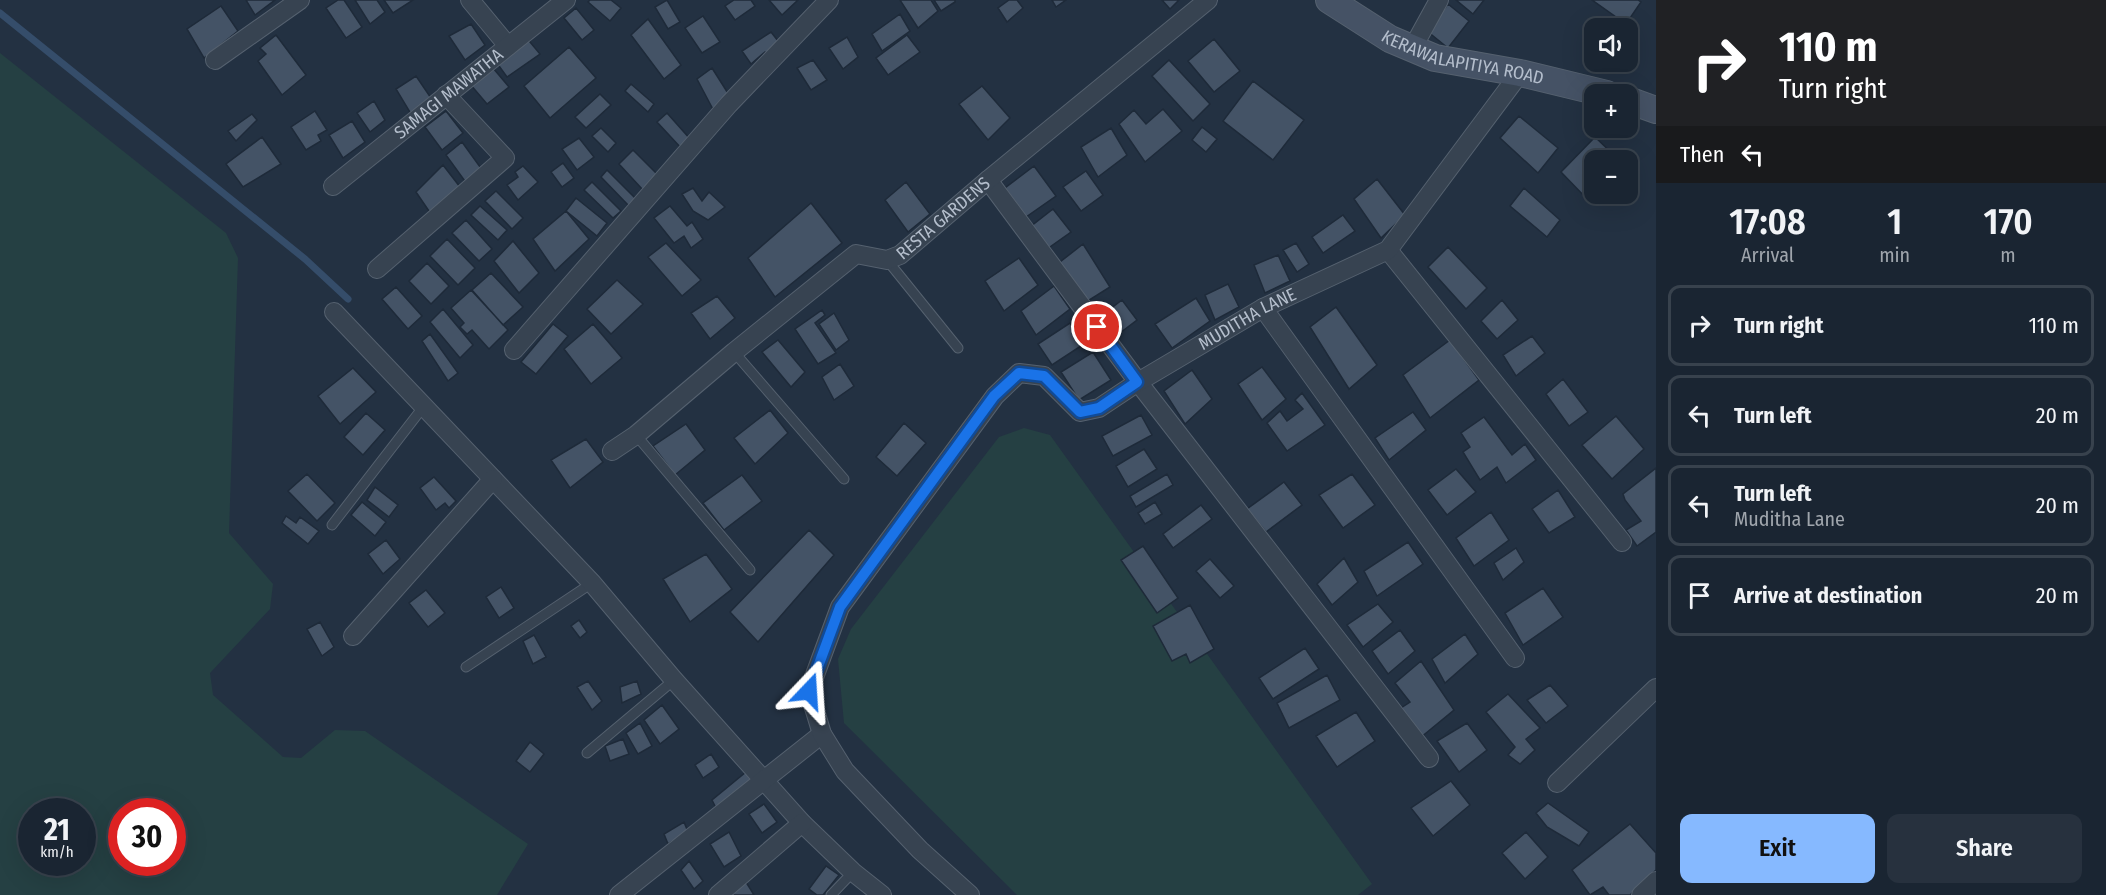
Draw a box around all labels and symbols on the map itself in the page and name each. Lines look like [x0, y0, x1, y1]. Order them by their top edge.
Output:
street label: KERAWALAPITIYA ROAD [1377, 25, 1546, 89]
street label: SAMAGI MAWATHA [390, 43, 508, 144]
street label: RESTA GARDENS [892, 172, 995, 264]
street label: MUDITHA LANE [1194, 283, 1300, 355]
pin [1071, 301, 1122, 352]
position arrow [777, 659, 841, 723]
speed limit sign: 30 [108, 798, 186, 876]

